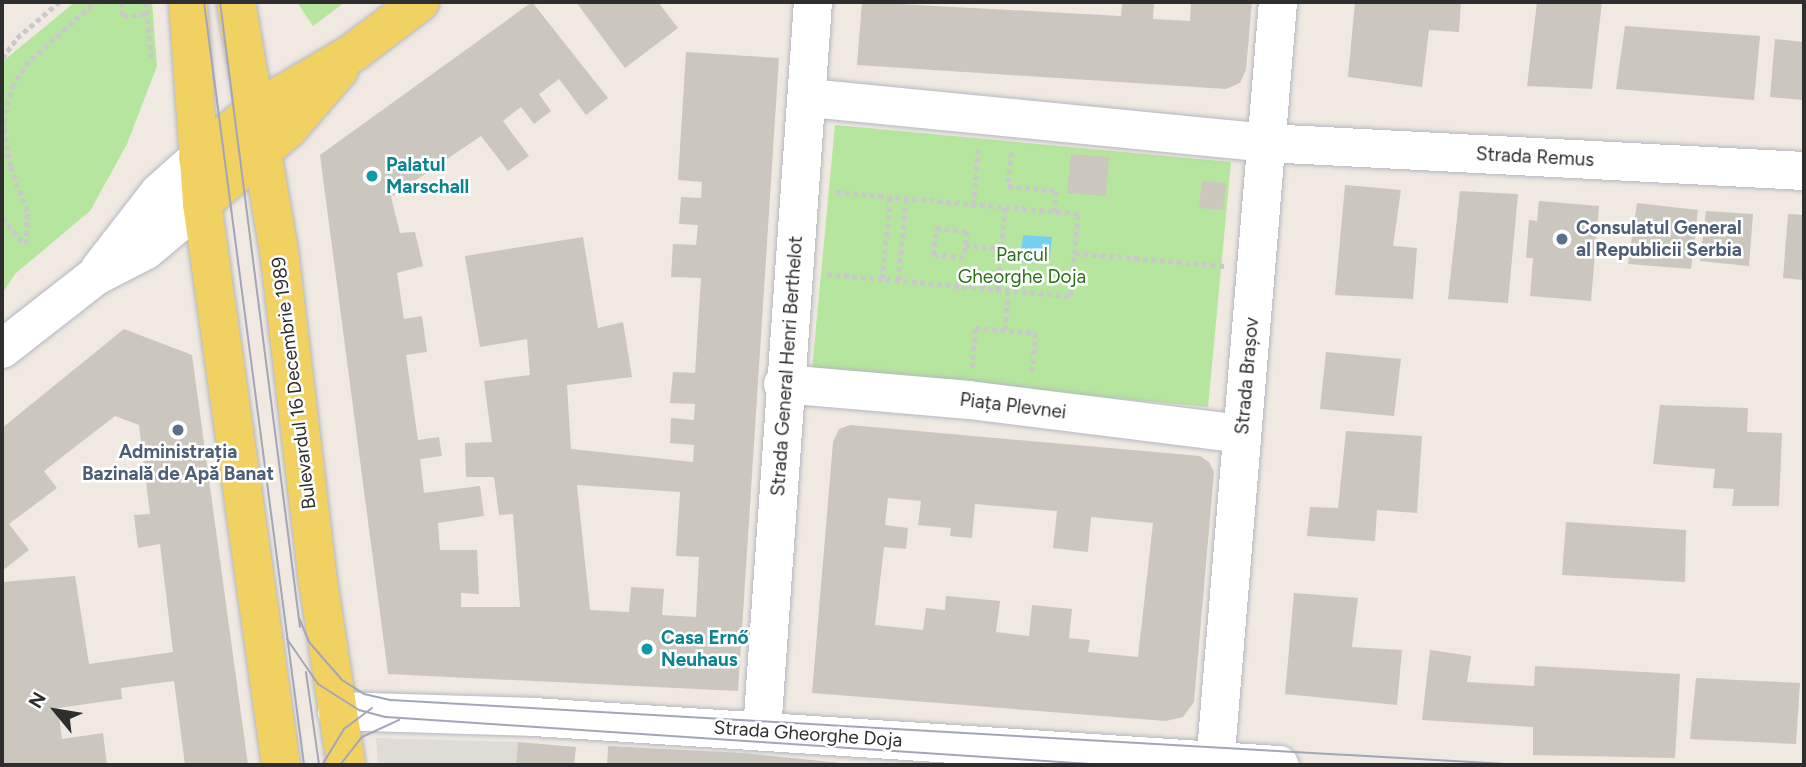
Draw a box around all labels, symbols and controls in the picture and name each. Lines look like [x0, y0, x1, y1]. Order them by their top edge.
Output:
street label: Strada Remus [1475, 143, 1595, 171]
place label: Palatul Marschall [386, 154, 469, 198]
marker: Palatul Marschall [364, 168, 380, 184]
place label: Consulatul General al Republicii Serbia [1576, 217, 1742, 261]
marker: Consulatul General al Republicii Serbia [1554, 231, 1570, 247]
street label: Strada General Henri Berthelot [767, 235, 807, 497]
park label: Parcul Gheorghe Doja [958, 244, 1086, 288]
street label: Bulevardul 16 Decembrie 1989 [267, 255, 321, 511]
street label: Strada Brașov [1231, 316, 1263, 436]
street label: Piața Plevnei [958, 388, 1068, 424]
marker: Administrația Bazinală de Apă Banat [170, 422, 186, 438]
place label: Administrația Bazinală de Apă Banat [82, 441, 274, 485]
place label: Casa Ernő Neuhaus [661, 627, 749, 671]
marker: Casa Ernő Neuhaus [639, 641, 655, 657]
north arrow [21, 676, 91, 746]
text: N [24, 688, 51, 712]
street label: Strada Gheorghe Doja [713, 716, 903, 752]

